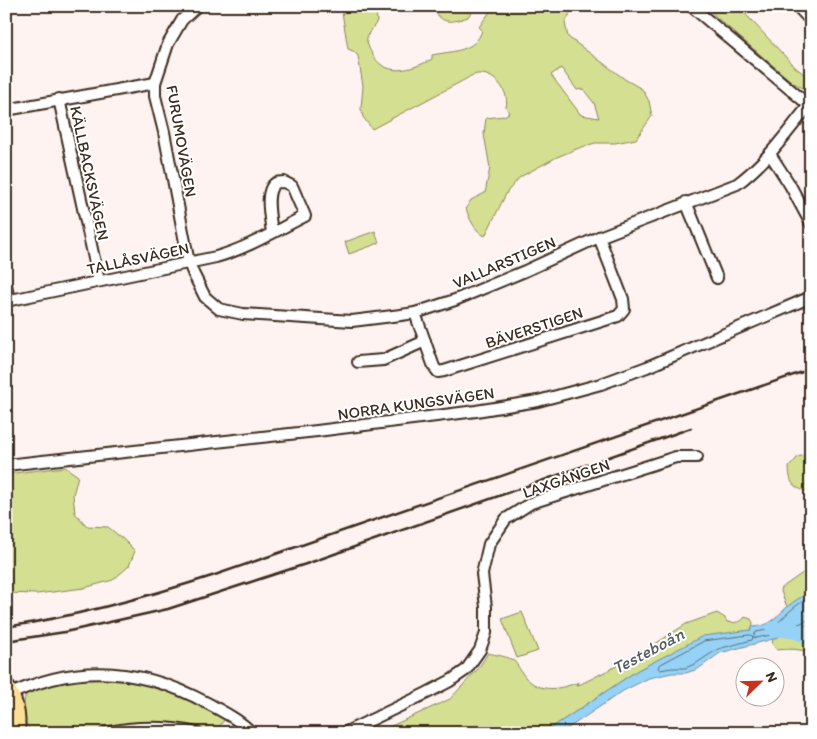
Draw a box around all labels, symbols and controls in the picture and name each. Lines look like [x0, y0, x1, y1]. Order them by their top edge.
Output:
street label: FURUMOVÄGEN [162, 84, 201, 199]
street label: KÄLLBACKSVÄGEN [66, 104, 113, 242]
street label: VALLARSTIGEN [450, 232, 558, 293]
street label: TALLÅSVÄGEN [85, 238, 191, 279]
street label: BÄVERSTIGEN [483, 303, 585, 352]
street label: NORRA KUNGSVÄGEN [337, 383, 496, 424]
street label: LAXGÅNGEN [520, 455, 612, 502]
water label: Testeboån [608, 623, 688, 679]
north arrow [734, 656, 784, 706]
text: N [762, 669, 781, 685]

